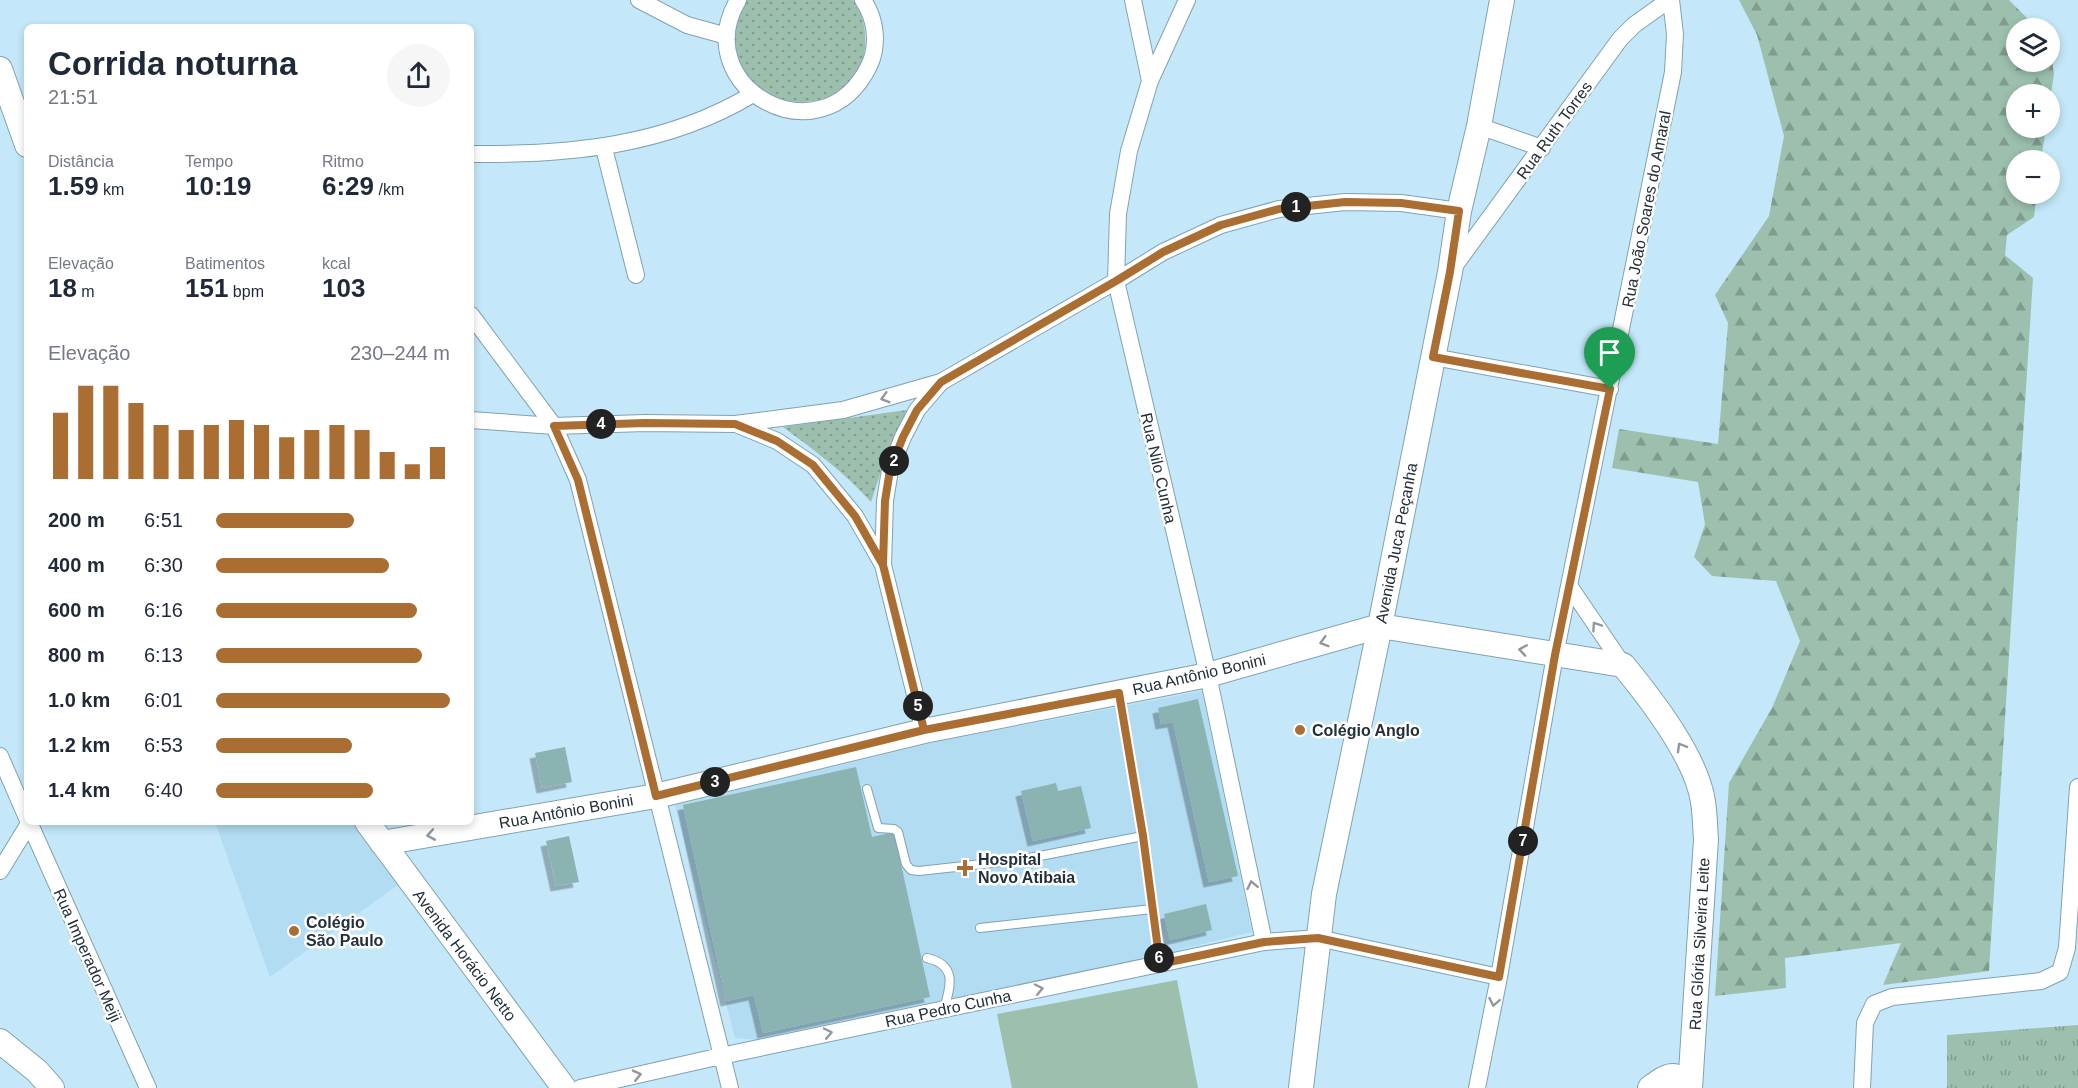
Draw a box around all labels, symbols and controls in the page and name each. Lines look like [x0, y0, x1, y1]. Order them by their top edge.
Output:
map controls [2006, 18, 2060, 204]
button: layers [2006, 18, 2060, 72]
button: share [387, 44, 450, 107]
text: Corrida noturna [48, 45, 297, 82]
street label: Rua Ruth Torres [1513, 78, 1595, 182]
button: + [2006, 84, 2060, 138]
text: 21:51 [48, 86, 98, 108]
street label: Rua João Soares do Amaral [1619, 109, 1674, 309]
button: − [2006, 150, 2060, 204]
text: Distância [48, 153, 114, 170]
text: Tempo [185, 153, 233, 170]
text: Ritmo [322, 153, 364, 170]
text: 1.59 [48, 171, 99, 201]
text: 10:19 [185, 171, 252, 201]
text: 6:29 [322, 171, 374, 201]
text: km [99, 181, 124, 198]
text: /km [374, 181, 404, 198]
pin: 1 [1281, 192, 1311, 222]
text: 1 [1292, 198, 1300, 215]
text: Elevação [48, 255, 114, 272]
text: Batimentos [185, 255, 265, 272]
text: kcal [322, 255, 350, 272]
text: 18 [48, 273, 77, 303]
text: 151 [185, 273, 228, 303]
text: 103 [322, 273, 365, 303]
text: m [77, 283, 95, 300]
text: bpm [228, 283, 264, 300]
pin [1584, 327, 1635, 389]
icon: arrive [1593, 336, 1626, 369]
text: Elevação [48, 342, 130, 364]
text: 230–244 m [350, 342, 450, 364]
one-way arrow [880, 391, 891, 403]
pin: 4 [586, 409, 616, 439]
street label: Rua Nilo Cunha [1138, 411, 1180, 525]
text: 4 [597, 415, 605, 432]
pin: 2 [879, 446, 909, 476]
text: 2 [890, 452, 898, 469]
street label: Avenida Juca Peçanha [1373, 461, 1420, 625]
text: 200 m [48, 509, 105, 531]
text: 6:51 [144, 509, 183, 531]
text: 400 m [48, 554, 105, 576]
text: 6:30 [144, 554, 183, 576]
text: 600 m [48, 599, 105, 621]
text: 6:16 [144, 599, 183, 621]
one-way arrow [1593, 621, 1604, 632]
one-way arrow [1319, 635, 1330, 647]
text: 800 m [48, 644, 105, 666]
text: 6:13 [144, 644, 183, 666]
one-way arrow [1519, 644, 1528, 656]
street label: Rua Antônio Bonini [1131, 651, 1267, 698]
text: 1.0 km [48, 689, 110, 711]
text: 6:01 [144, 689, 183, 711]
pin: 5 [903, 691, 933, 721]
text: 5 [914, 697, 922, 714]
place label: Colégio Anglo [1312, 722, 1420, 739]
marker: Colégio Anglo [1293, 723, 1307, 737]
text: 1.2 km [48, 734, 110, 756]
text: 6:53 [144, 734, 183, 756]
one-way arrow [1676, 743, 1688, 753]
pin: 3 [700, 767, 730, 797]
text: 3 [711, 773, 719, 790]
text: 1.4 km [48, 779, 110, 801]
text: 6:40 [144, 779, 183, 801]
street label: Rua Antônio Bonini [498, 791, 635, 832]
pin: 7 [1508, 826, 1538, 856]
one-way arrow [426, 828, 435, 840]
text: 7 [1519, 832, 1527, 849]
place label: Hospital Novo Atibaia [978, 851, 1075, 886]
street label: Rua Glória Silveira Leite [1686, 857, 1713, 1031]
marker: Hospital Novo Atibaia [956, 859, 974, 877]
one-way arrow [1246, 880, 1259, 890]
street label: Rua Imperador Meiji [50, 886, 125, 1024]
street label: Avenida Horácio Netto [410, 886, 520, 1024]
place label: Colégio São Paulo [306, 914, 384, 949]
marker: Colégio São Paulo [287, 924, 301, 938]
pin: 6 [1144, 943, 1174, 973]
text: 6 [1155, 949, 1163, 966]
one-way arrow [1034, 983, 1044, 996]
street label: Rua Pedro Cunha [884, 987, 1013, 1030]
one-way arrow [1488, 997, 1501, 1007]
one-way arrow [822, 1027, 832, 1040]
one-way arrow [632, 1069, 642, 1082]

